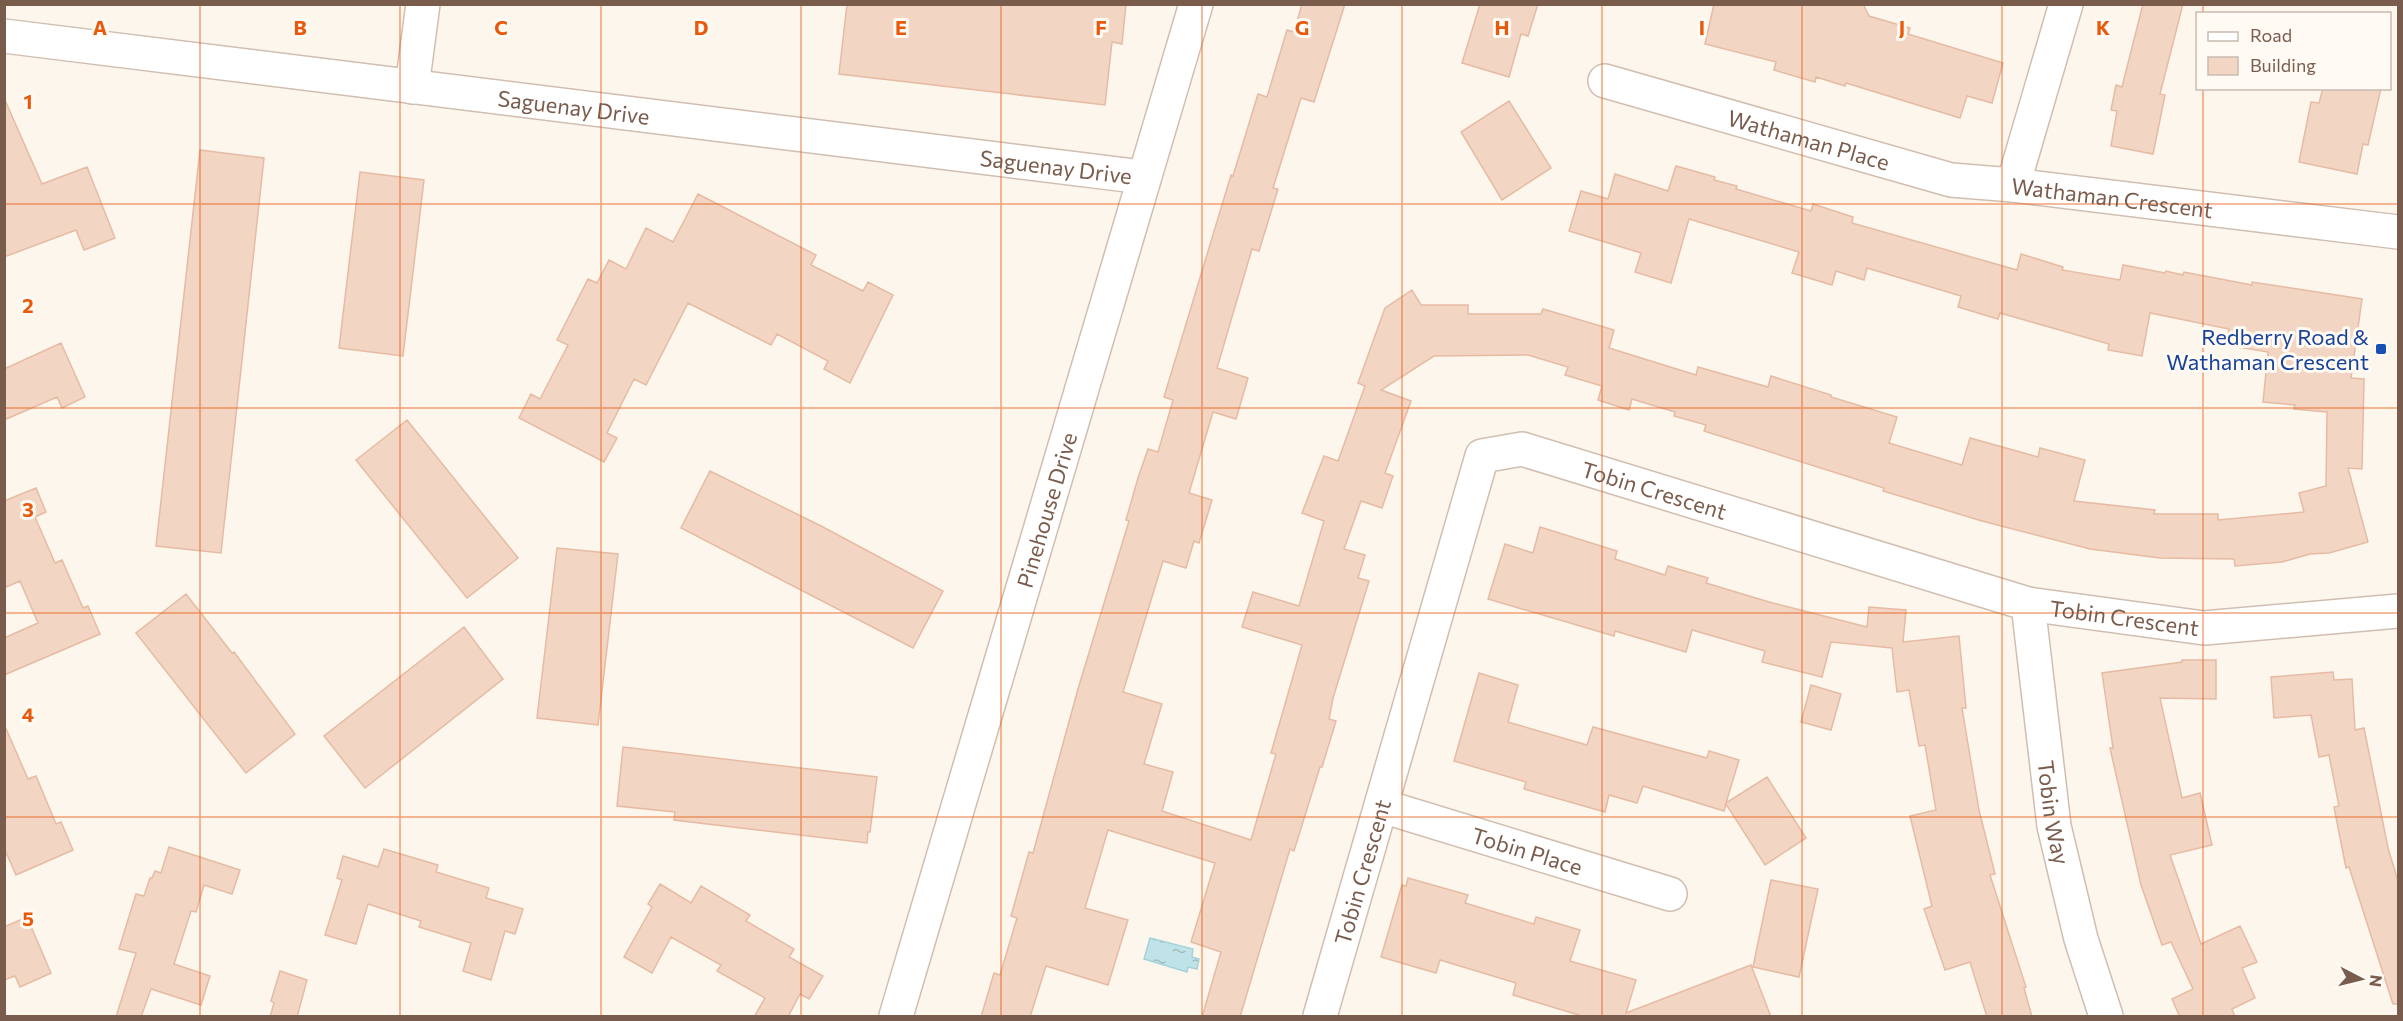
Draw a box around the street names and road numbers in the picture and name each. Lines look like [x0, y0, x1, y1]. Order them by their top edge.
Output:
street label: Saguenay Drive [496, 84, 651, 129]
street label: Wathaman Place [1725, 103, 1893, 175]
street label: Saguenay Drive [978, 143, 1134, 189]
street label: Wathaman Crescent [2010, 171, 2214, 223]
street label: Pinehouse Drive [1010, 429, 1082, 591]
street label: Tobin Crescent [1579, 455, 1730, 524]
street label: Tobin Crescent [2048, 594, 2201, 641]
street label: Tobin Way [2033, 759, 2076, 867]
street label: Tobin Crescent [1328, 796, 1396, 948]
street label: Tobin Place [1469, 821, 1586, 880]

